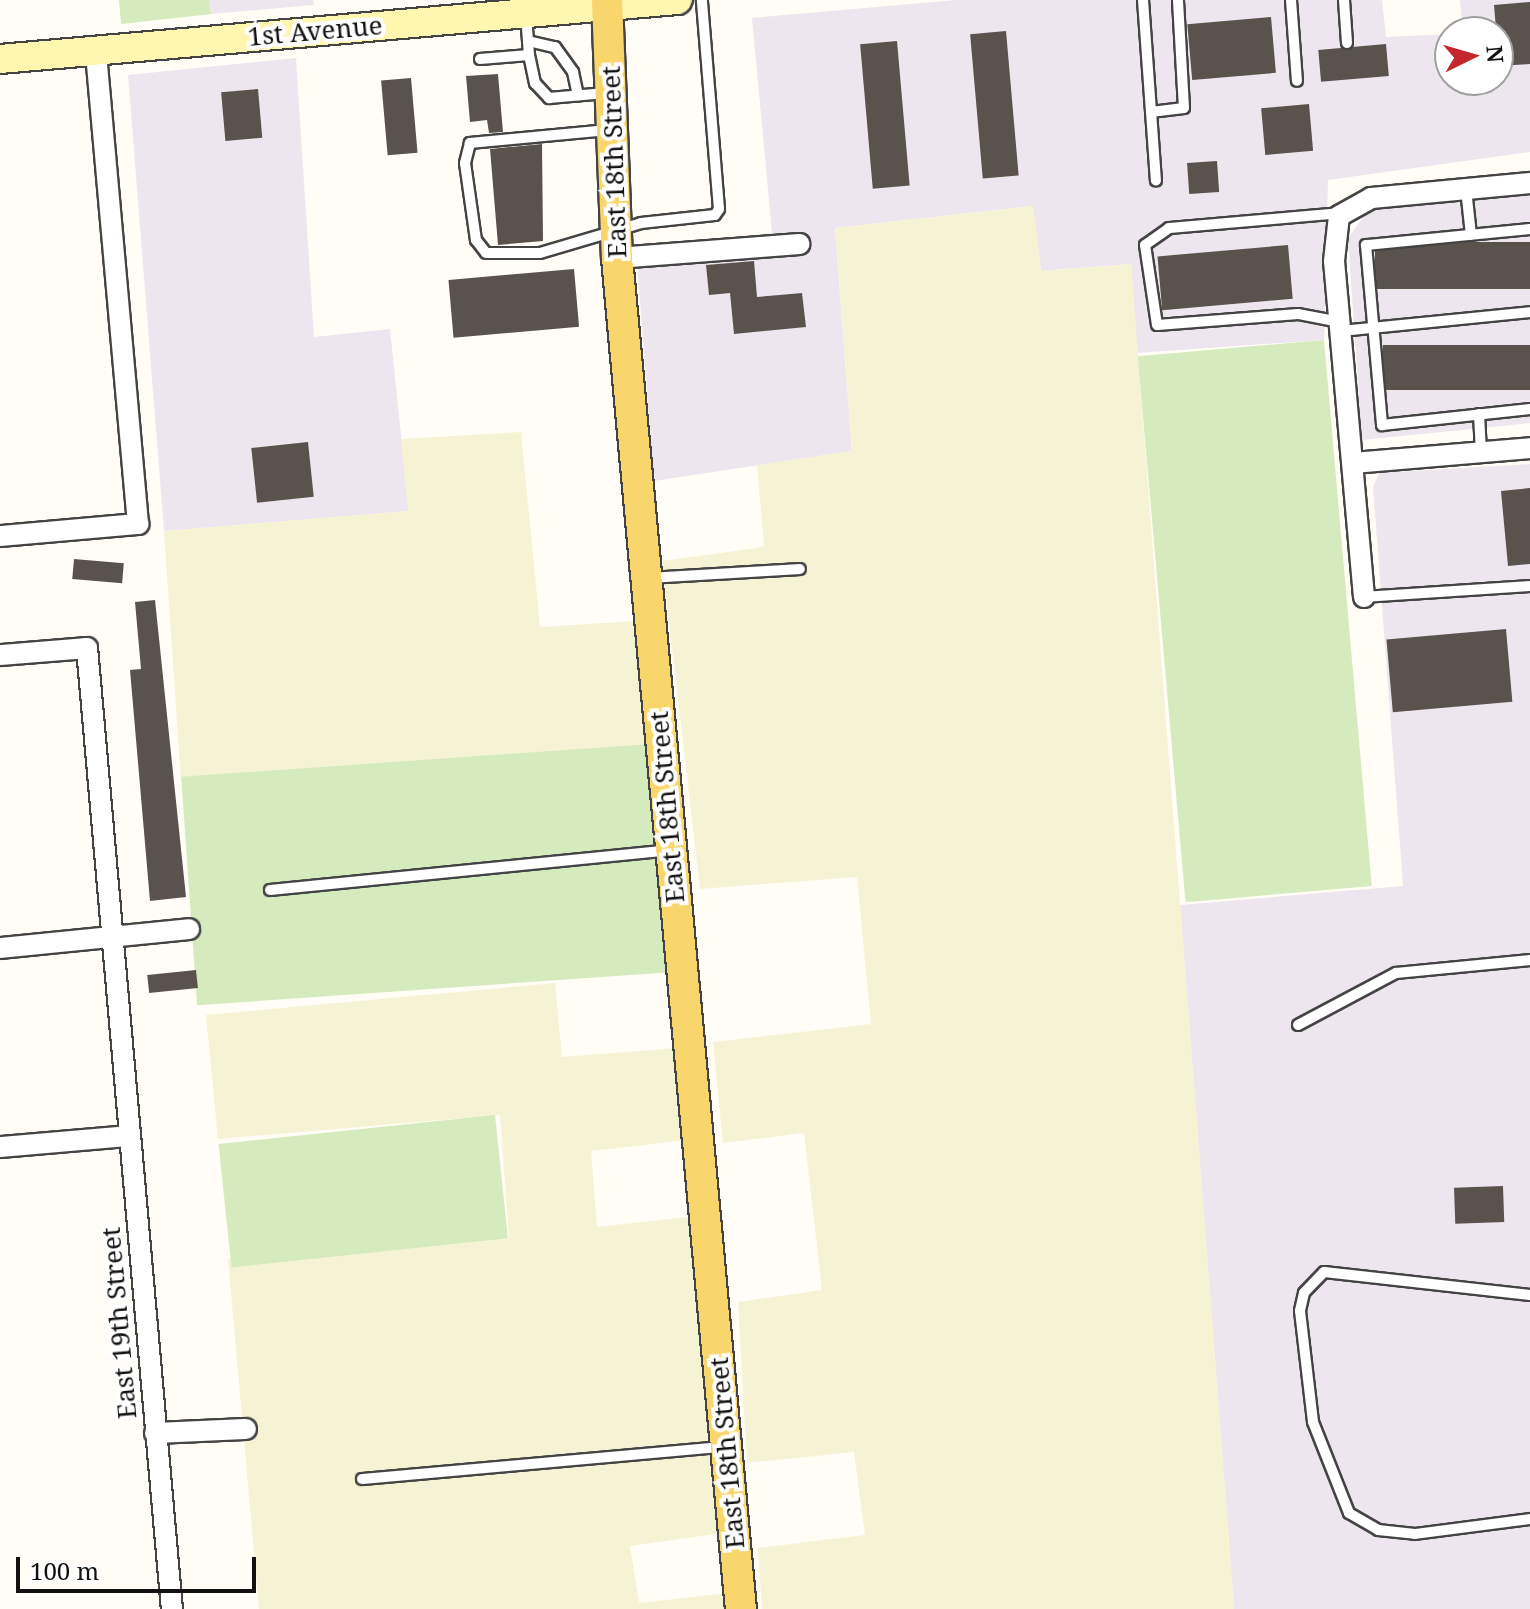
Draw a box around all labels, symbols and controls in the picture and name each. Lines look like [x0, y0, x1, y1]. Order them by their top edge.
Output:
street label: 1st Avenue [246, 10, 384, 52]
north arrow [1434, 16, 1514, 96]
text: N [1480, 44, 1512, 64]
street label: East 18th Street [595, 65, 633, 259]
street label: East 18th Street [643, 710, 691, 904]
street label: East 19th Street [95, 1226, 143, 1420]
street label: East 18th Street [703, 1356, 751, 1550]
scale bar [20, 1541, 260, 1591]
text: 100 m [30, 1554, 99, 1587]

